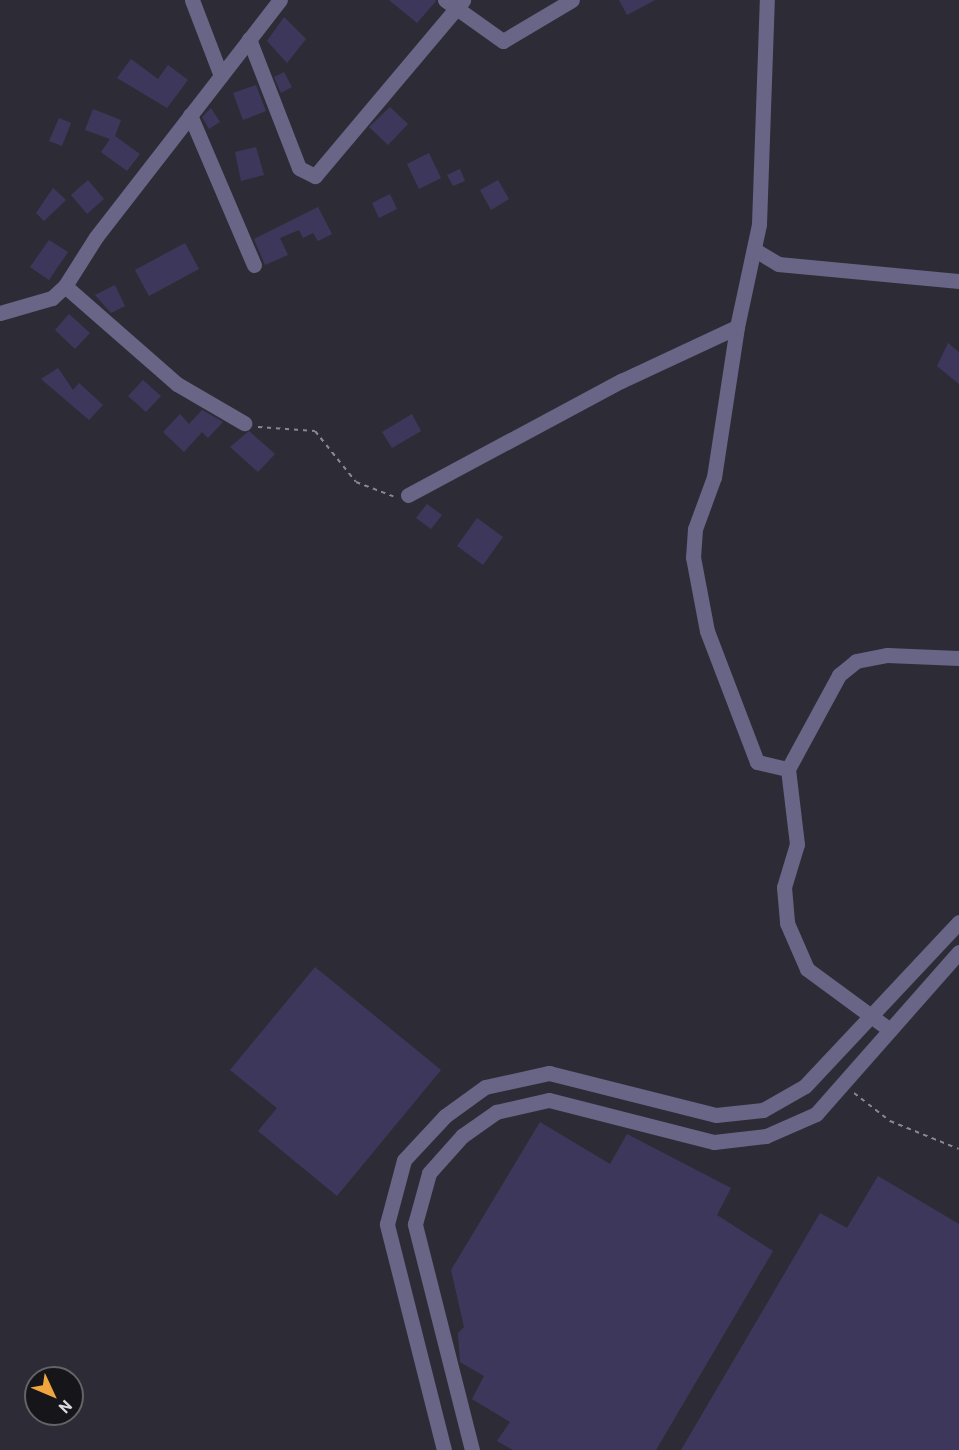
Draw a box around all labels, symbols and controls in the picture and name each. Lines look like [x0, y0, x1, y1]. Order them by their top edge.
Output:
north arrow [24, 1366, 84, 1426]
text: N [55, 1397, 76, 1418]

